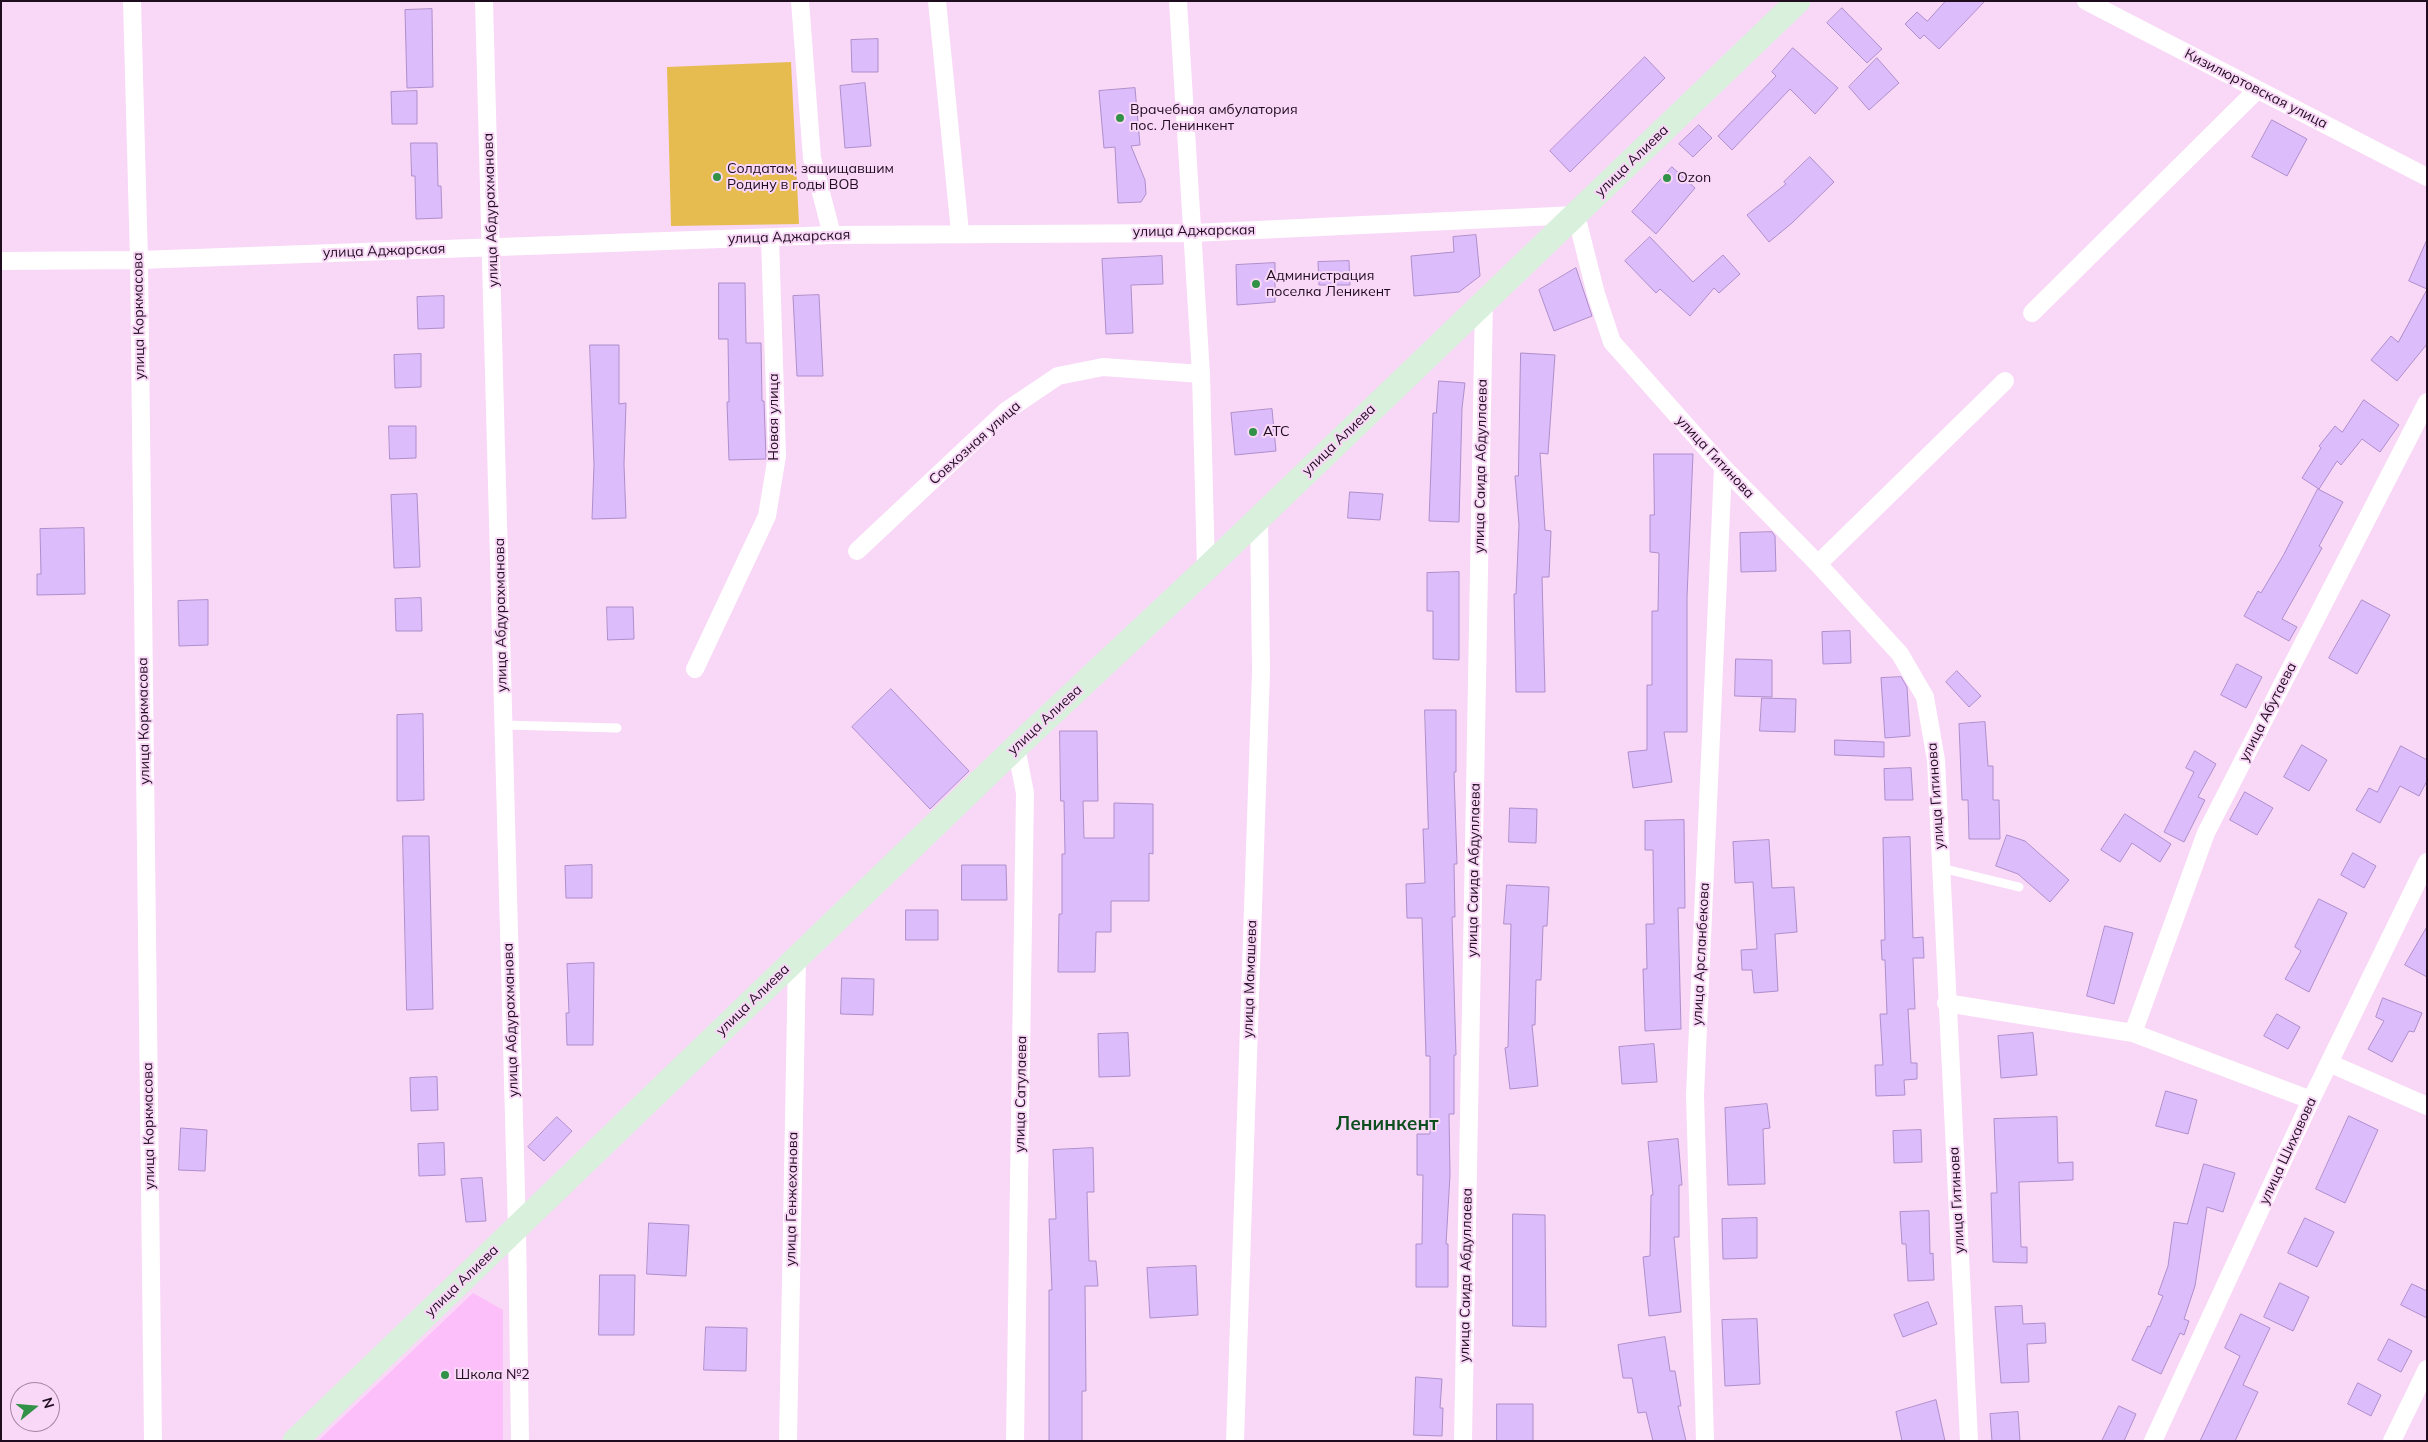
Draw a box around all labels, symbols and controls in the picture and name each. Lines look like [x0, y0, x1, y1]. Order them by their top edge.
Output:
street label: Кизилюртовская улица [2182, 46, 2330, 132]
place label: Врачебная амбулатория пос. Ленинкент [1130, 102, 1298, 134]
marker: Врачебная амбулатория пос. Ленинкент [1114, 112, 1126, 124]
street label: улица Алиева [1592, 122, 1672, 200]
street label: улица Абдурахманова [480, 133, 502, 287]
place label: Солдатам, защищавшим Родину в годы ВОВ [727, 161, 894, 193]
place label: Ozon [1677, 170, 1711, 186]
marker: Солдатам, защищавшим Родину в годы ВОВ [711, 171, 723, 183]
marker: Ozon [1661, 172, 1673, 184]
street label: улица Аджарская [1133, 222, 1255, 240]
street label: улица Аджарская [728, 226, 850, 248]
street label: улица Аджарская [323, 240, 445, 262]
street label: улица Коркмасова [129, 252, 149, 380]
place label: Администрация поселка Леникент [1266, 268, 1390, 300]
marker: Администрация поселка Леникент [1250, 278, 1262, 290]
street label: Новая улица [766, 373, 782, 461]
street label: улица Саида Абдуллаева [1471, 379, 1491, 553]
street label: Совхозная улица [926, 398, 1024, 488]
street label: улица Алиева [1299, 401, 1379, 479]
street label: улица Гитинова [1672, 412, 1758, 502]
place label: АТС [1263, 424, 1290, 440]
marker: АТС [1247, 426, 1259, 438]
street label: улица Абдурахманова [491, 538, 511, 692]
street label: улица Коркмасова [134, 657, 154, 785]
street label: улица Абутаева [2236, 660, 2300, 764]
street label: улица Алиева [1004, 681, 1086, 759]
street label: улица Гитинова [1924, 742, 1948, 850]
street label: улица Саида Абдуллаева [1464, 783, 1484, 957]
street label: улица Арсланбекова [1689, 882, 1713, 1026]
street label: улица Мамашева [1240, 919, 1260, 1039]
street label: улица Абдурахманова [500, 943, 522, 1097]
street label: улица Алиева [713, 961, 793, 1039]
street label: улица Сатулаева [1012, 1035, 1030, 1153]
street label: улица Коркмасова [139, 1062, 159, 1190]
street label: улица Шихавова [2256, 1095, 2320, 1207]
district label: Ленинкент [1336, 1113, 1438, 1135]
street label: улица Генжеханова [782, 1132, 802, 1266]
street label: улица Гитинова [1946, 1146, 1968, 1254]
street label: улица Саида Абдуллаева [1456, 1188, 1476, 1362]
street label: улица Алиева [422, 1242, 502, 1320]
place label: Школа №2 [455, 1367, 530, 1383]
marker: Школа №2 [439, 1369, 451, 1381]
north arrow [10, 1382, 60, 1432]
text: N [38, 1395, 59, 1411]

